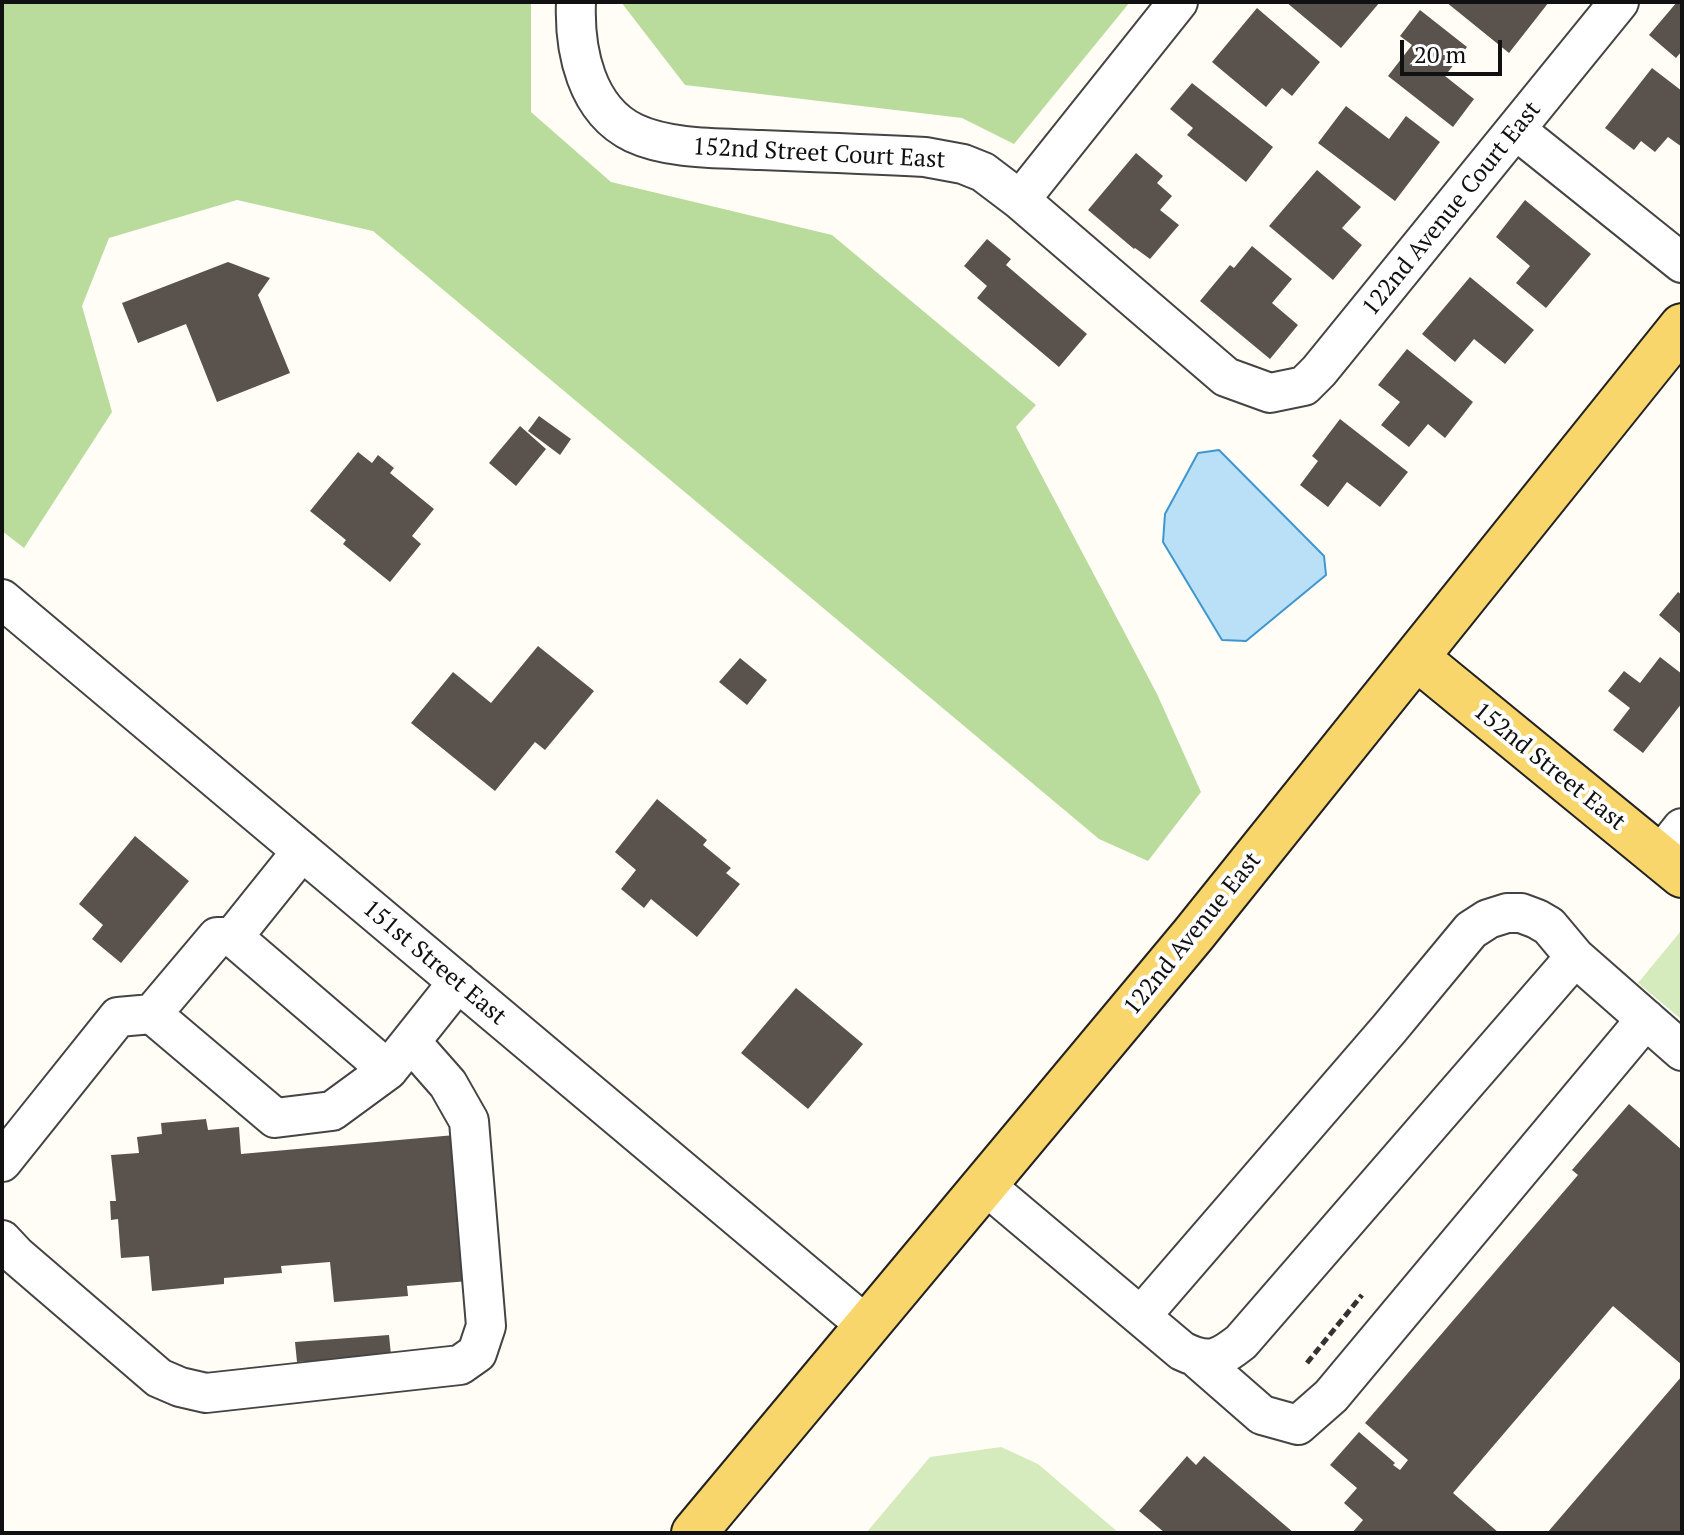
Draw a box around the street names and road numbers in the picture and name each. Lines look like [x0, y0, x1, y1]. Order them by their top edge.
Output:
street label: 122nd Avenue Court East [1357, 96, 1547, 322]
street label: 152nd Street Court East [692, 133, 946, 175]
street label: 152nd Street East [1467, 697, 1631, 837]
street label: 122nd Avenue East [1118, 847, 1268, 1021]
street label: 151st Street East [356, 895, 512, 1031]

